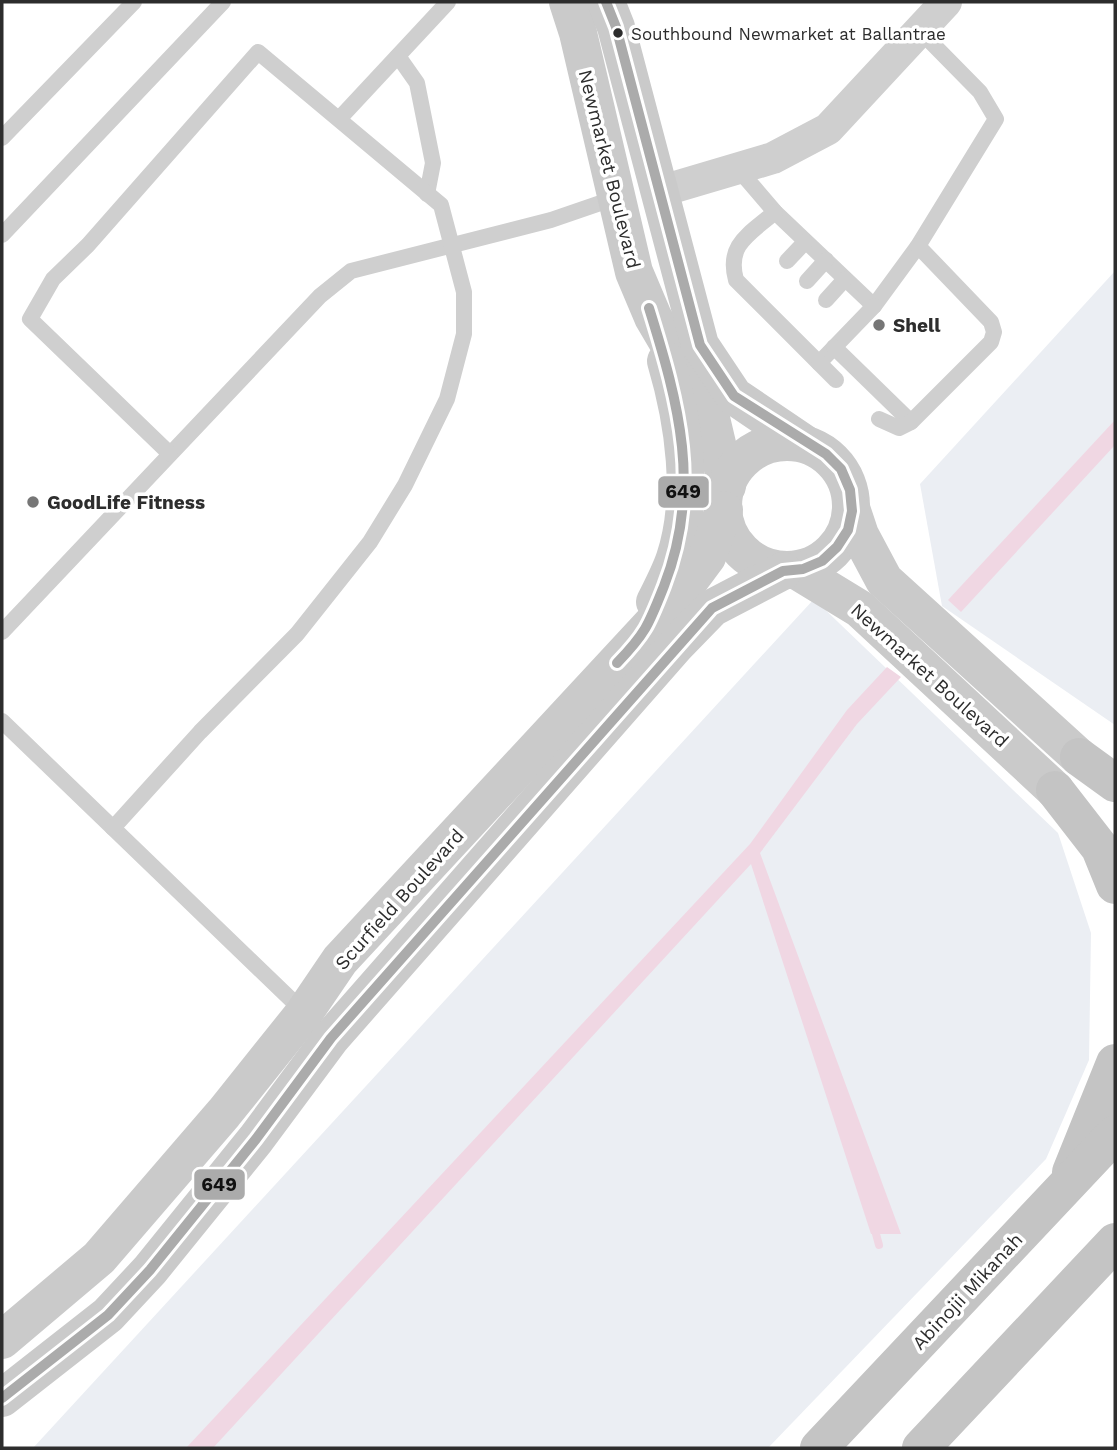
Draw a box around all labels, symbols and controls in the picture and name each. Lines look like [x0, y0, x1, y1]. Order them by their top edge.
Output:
place label: Southbound Newmarket at Ballantrae [631, 24, 946, 44]
marker: Southbound Newmarket at Ballantrae [611, 26, 625, 40]
street label: Newmarket Boulevard [574, 67, 645, 271]
place label: Shell [893, 314, 941, 337]
marker: Shell [871, 317, 887, 333]
line badge: 649 [657, 475, 710, 509]
text: 649 [665, 480, 701, 503]
place label: GoodLife Fitness [47, 491, 205, 514]
marker: GoodLife Fitness [25, 494, 41, 510]
street label: Newmarket Boulevard [846, 598, 1013, 752]
street label: Scurfield Boulevard [330, 824, 469, 975]
line badge: 649 [193, 1168, 246, 1201]
text: 649 [201, 1173, 237, 1196]
street label: Abinojii Mikanah [907, 1228, 1027, 1354]

